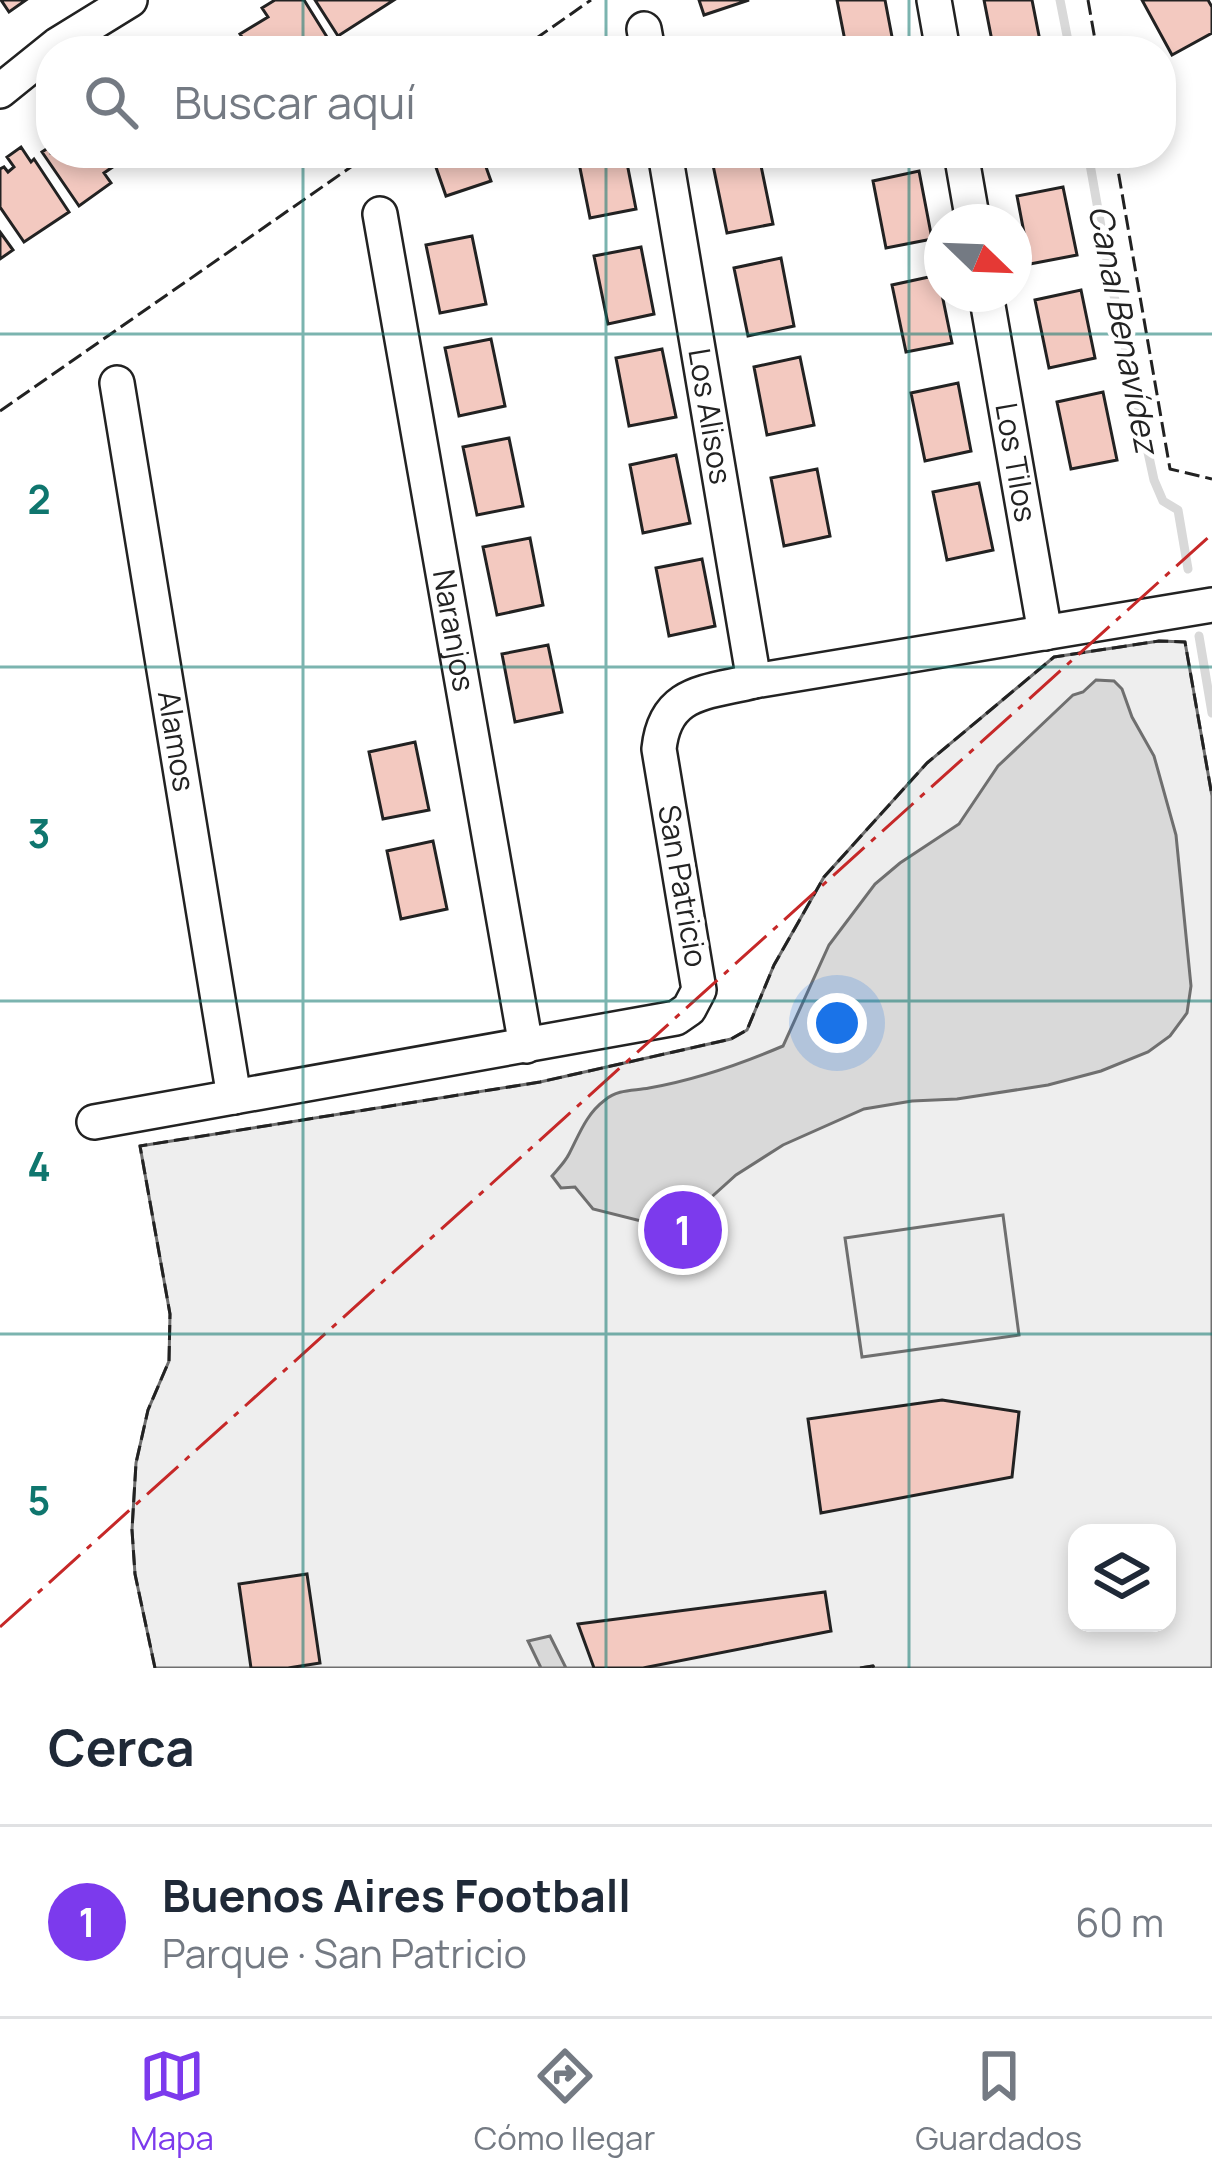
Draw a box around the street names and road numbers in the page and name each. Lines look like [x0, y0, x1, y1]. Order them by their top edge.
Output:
street label: Los Alisos [679, 345, 742, 487]
street label: Los Tilos [986, 400, 1047, 525]
street label: Naranjos [424, 566, 485, 694]
street label: Alamos [149, 688, 206, 794]
street label: San Patricio [649, 802, 718, 970]

